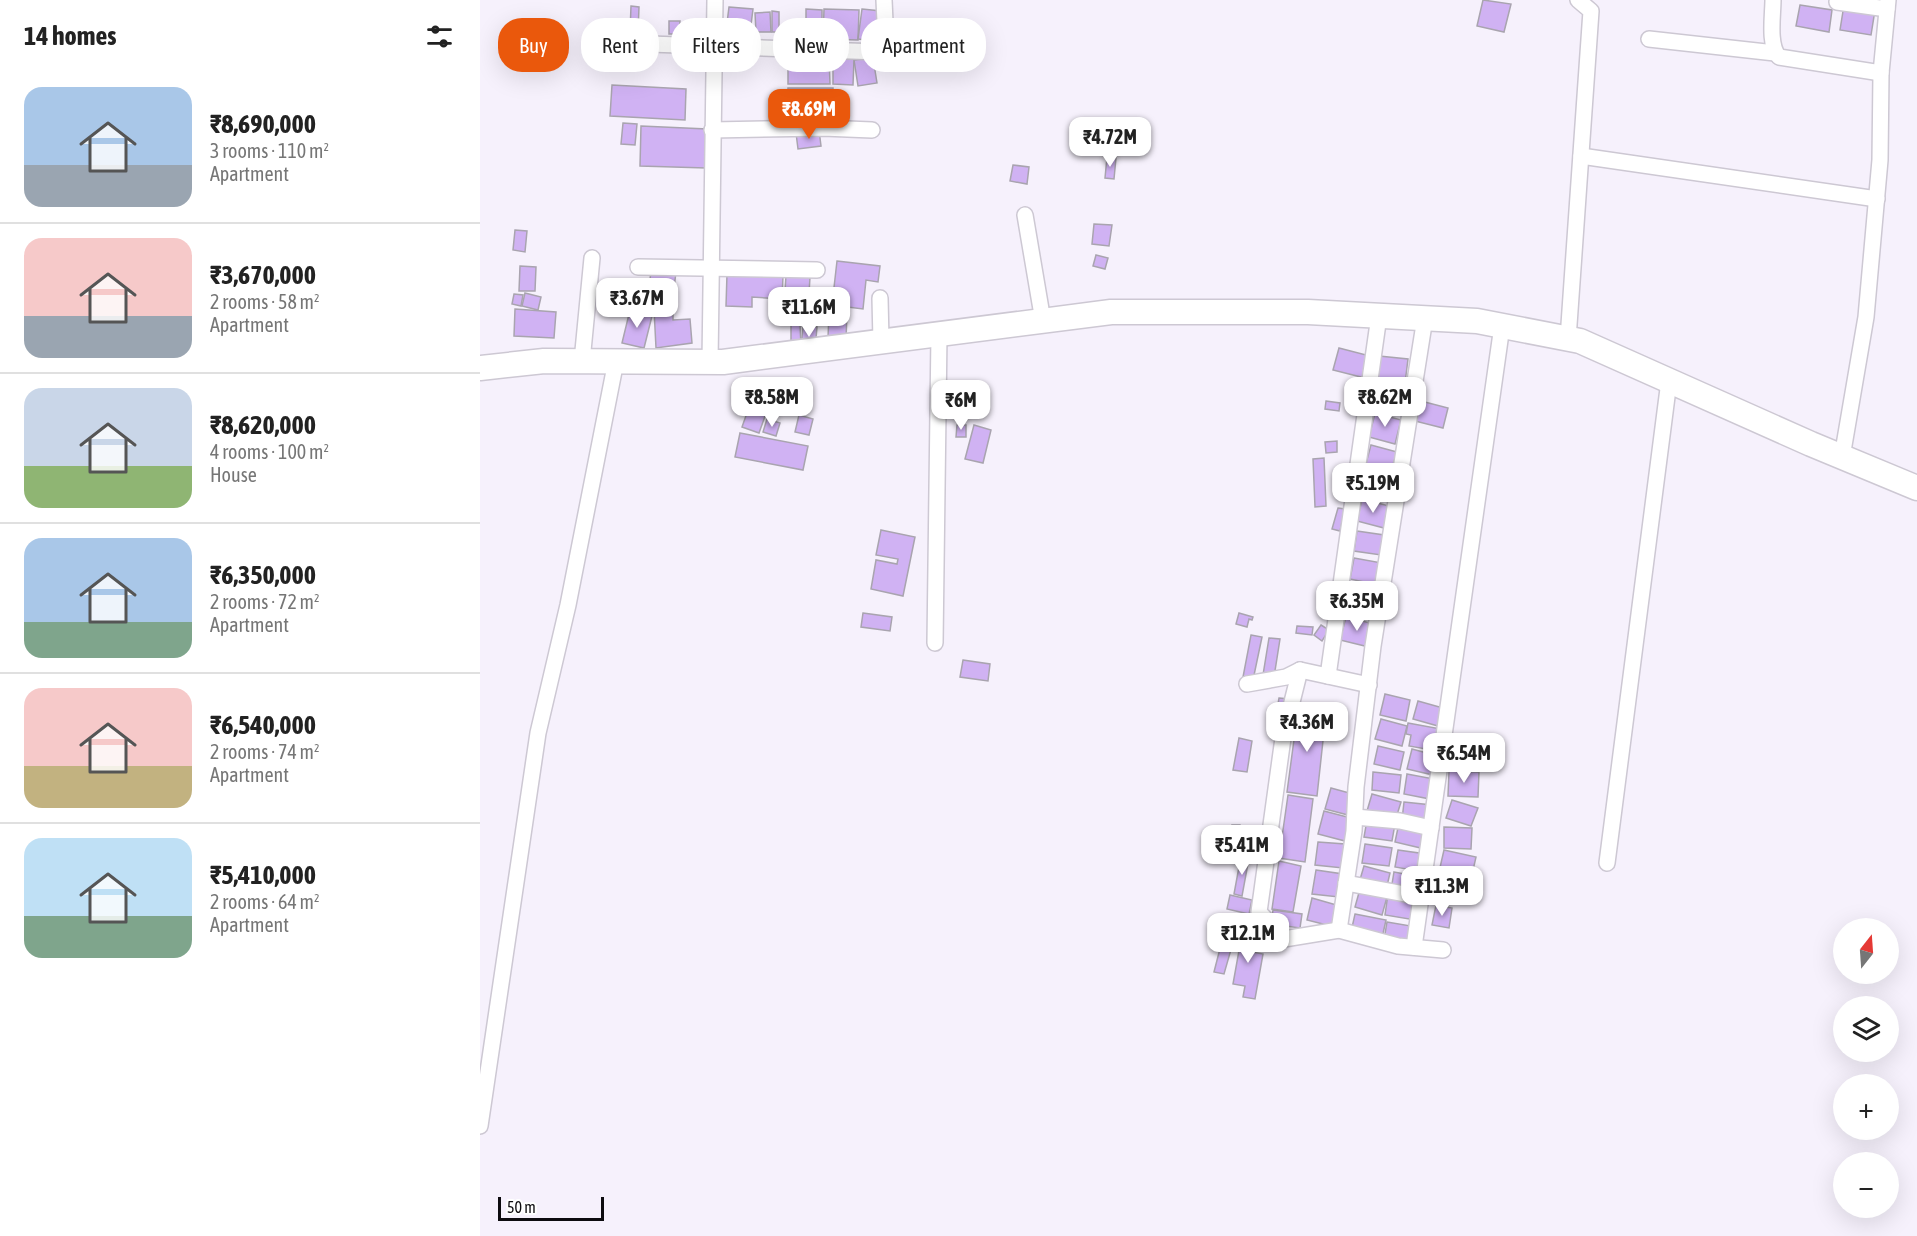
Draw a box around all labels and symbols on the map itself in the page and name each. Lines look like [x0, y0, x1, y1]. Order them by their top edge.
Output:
pin: ₹8.69M [760, 89, 858, 140]
pin: ₹4.72M [1061, 117, 1159, 168]
pin: ₹3.67M [588, 278, 686, 329]
pin: ₹11.6M [760, 287, 858, 338]
pin: ₹8.58M [723, 377, 821, 428]
pin: ₹8.62M [1336, 377, 1434, 428]
pin: ₹6M [932, 380, 990, 431]
pin: ₹5.19M [1324, 463, 1422, 514]
pin: ₹6.35M [1308, 581, 1406, 632]
pin: ₹4.36M [1258, 702, 1356, 753]
pin: ₹6.54M [1415, 733, 1513, 784]
pin: ₹5.41M [1193, 825, 1291, 876]
pin: ₹11.3M [1393, 866, 1491, 917]
pin: ₹12.1M [1199, 913, 1297, 964]
north arrow [1833, 918, 1899, 984]
scale bar [498, 1194, 604, 1222]

